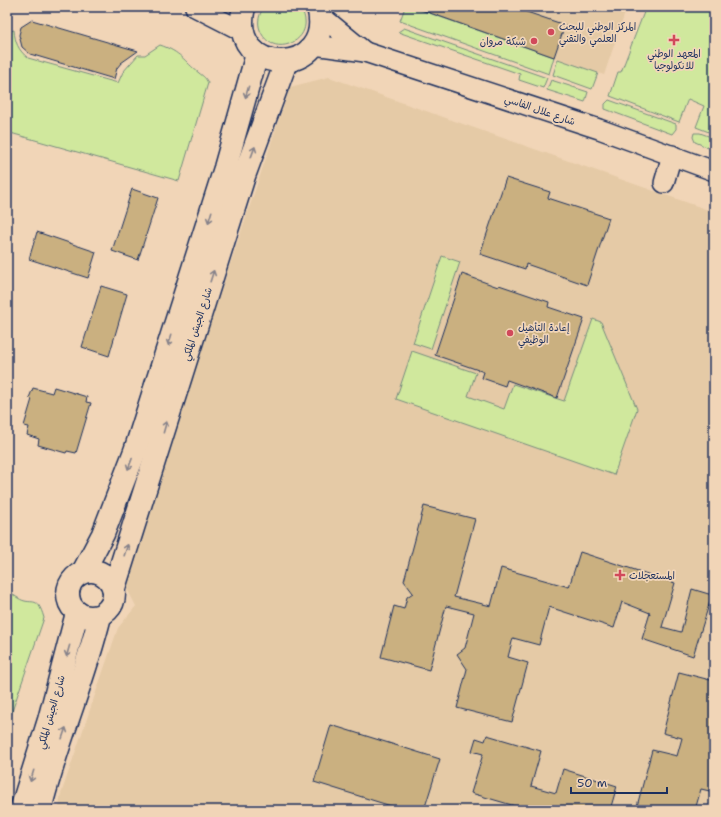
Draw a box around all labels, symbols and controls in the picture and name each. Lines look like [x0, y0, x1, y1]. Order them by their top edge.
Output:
place label: المركز الوطني للبحث العلمي والتقني [559, 20, 636, 48]
marker: المركز الوطني للبحث العلمي والتقني [546, 27, 556, 37]
marker: المعهد الوطني للانكولوجيا [668, 34, 680, 46]
place label: شبكة مروان [480, 35, 526, 48]
marker: شبكة مروان [529, 36, 539, 46]
place label: المعهد الوطني للانكولوجيا [647, 47, 701, 72]
one-way arrow [242, 85, 250, 98]
street label: شارع علال الفاسي [502, 92, 577, 131]
one-way arrow [249, 147, 257, 159]
one-way arrow [206, 210, 213, 223]
one-way arrow [209, 269, 216, 282]
street label: شارع الجيش الملكي [179, 285, 218, 363]
place label: إعادة التأهيل الوظيفي [518, 321, 570, 349]
marker: إعادة التأهيل الوظيفي [505, 328, 515, 338]
one-way arrow [166, 334, 173, 347]
one-way arrow [162, 420, 169, 433]
one-way arrow [125, 457, 133, 469]
one-way arrow [123, 544, 130, 557]
marker: المستعجلات [614, 569, 626, 581]
place label: المستعجلات [629, 569, 675, 582]
one-way arrow [64, 644, 71, 657]
street label: شارع الجيش الملكي [34, 673, 71, 751]
one-way arrow [61, 726, 68, 739]
one-way arrow [28, 769, 36, 781]
scale bar [571, 769, 667, 795]
text: 50 m [577, 775, 607, 791]

